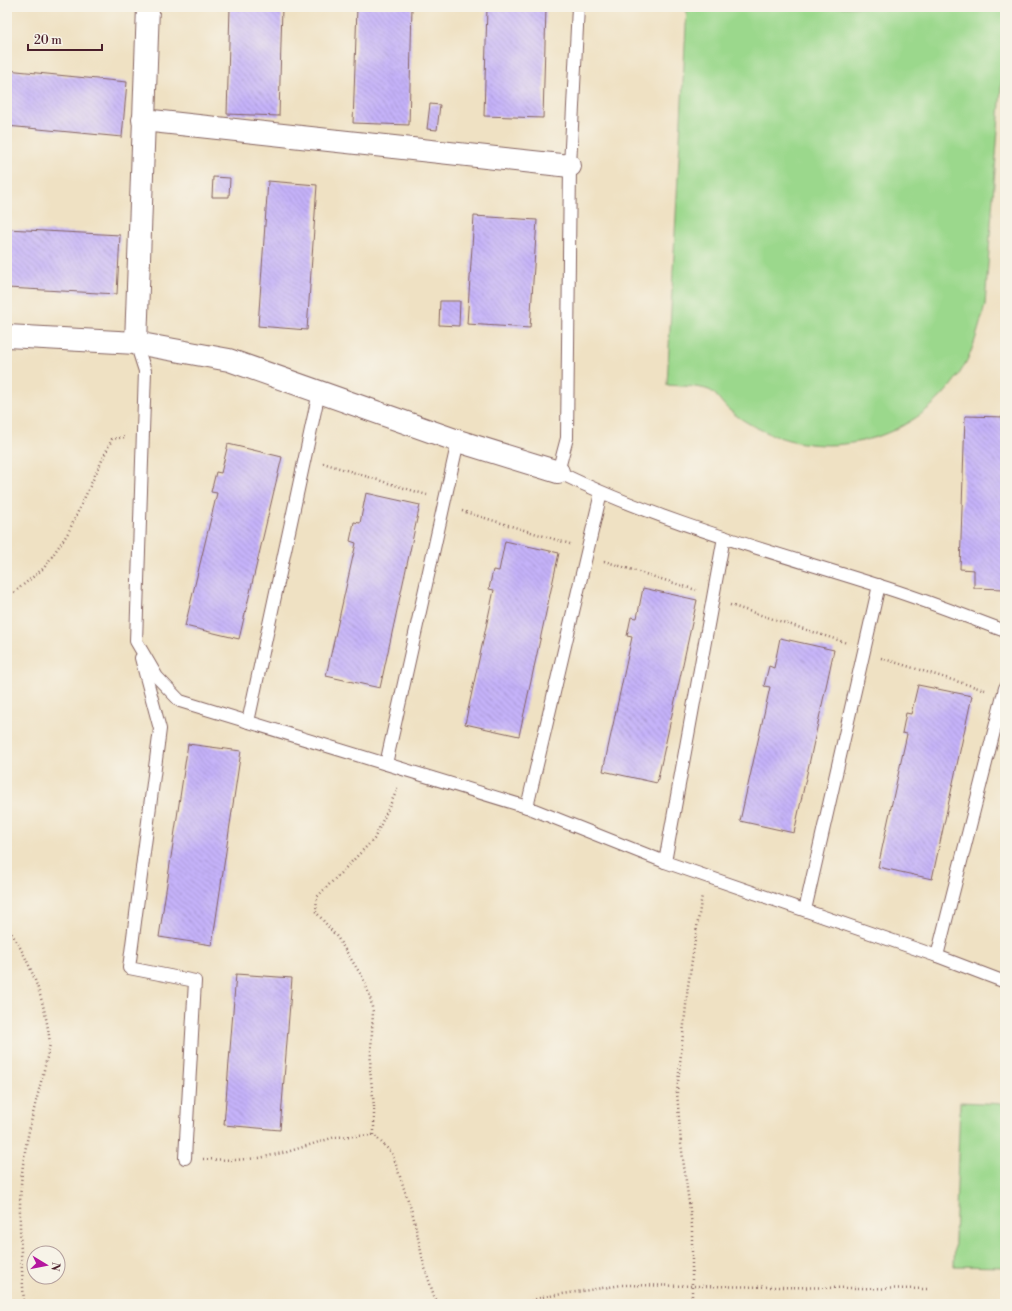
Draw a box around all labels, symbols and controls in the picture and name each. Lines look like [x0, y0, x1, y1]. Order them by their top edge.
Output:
scale bar [28, 26, 102, 52]
text: 20 m [34, 33, 62, 48]
north arrow [26, 1245, 66, 1285]
text: N [47, 1261, 63, 1272]

